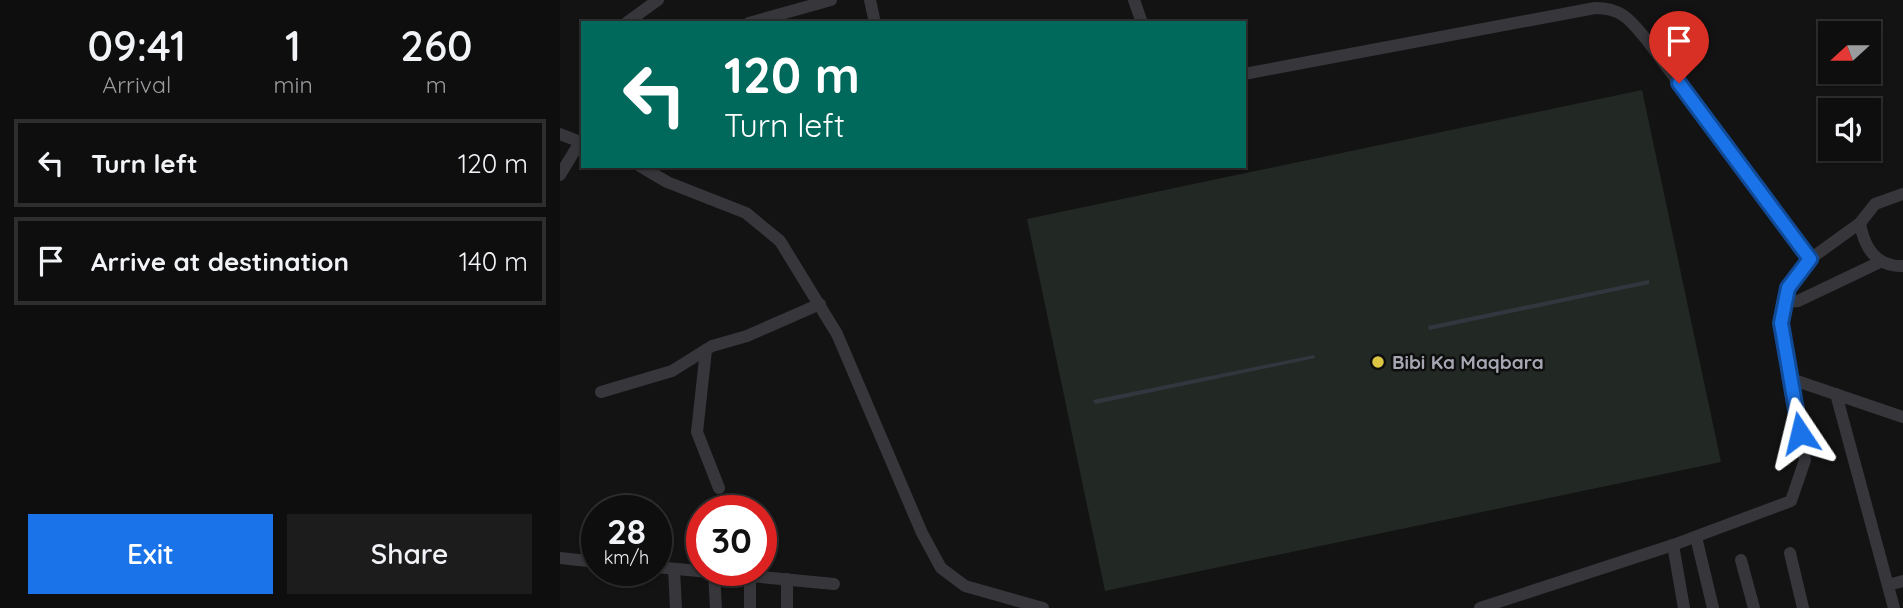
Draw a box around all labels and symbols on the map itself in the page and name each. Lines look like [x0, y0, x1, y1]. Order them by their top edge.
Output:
pin [1649, 11, 1709, 83]
north arrow [1818, 21, 1881, 84]
place label: Bibi Ka Maqbara [1392, 350, 1544, 374]
marker: Bibi Ka Maqbara [1370, 354, 1386, 370]
position arrow [1763, 396, 1837, 470]
speed limit sign: 30 [686, 495, 777, 586]

